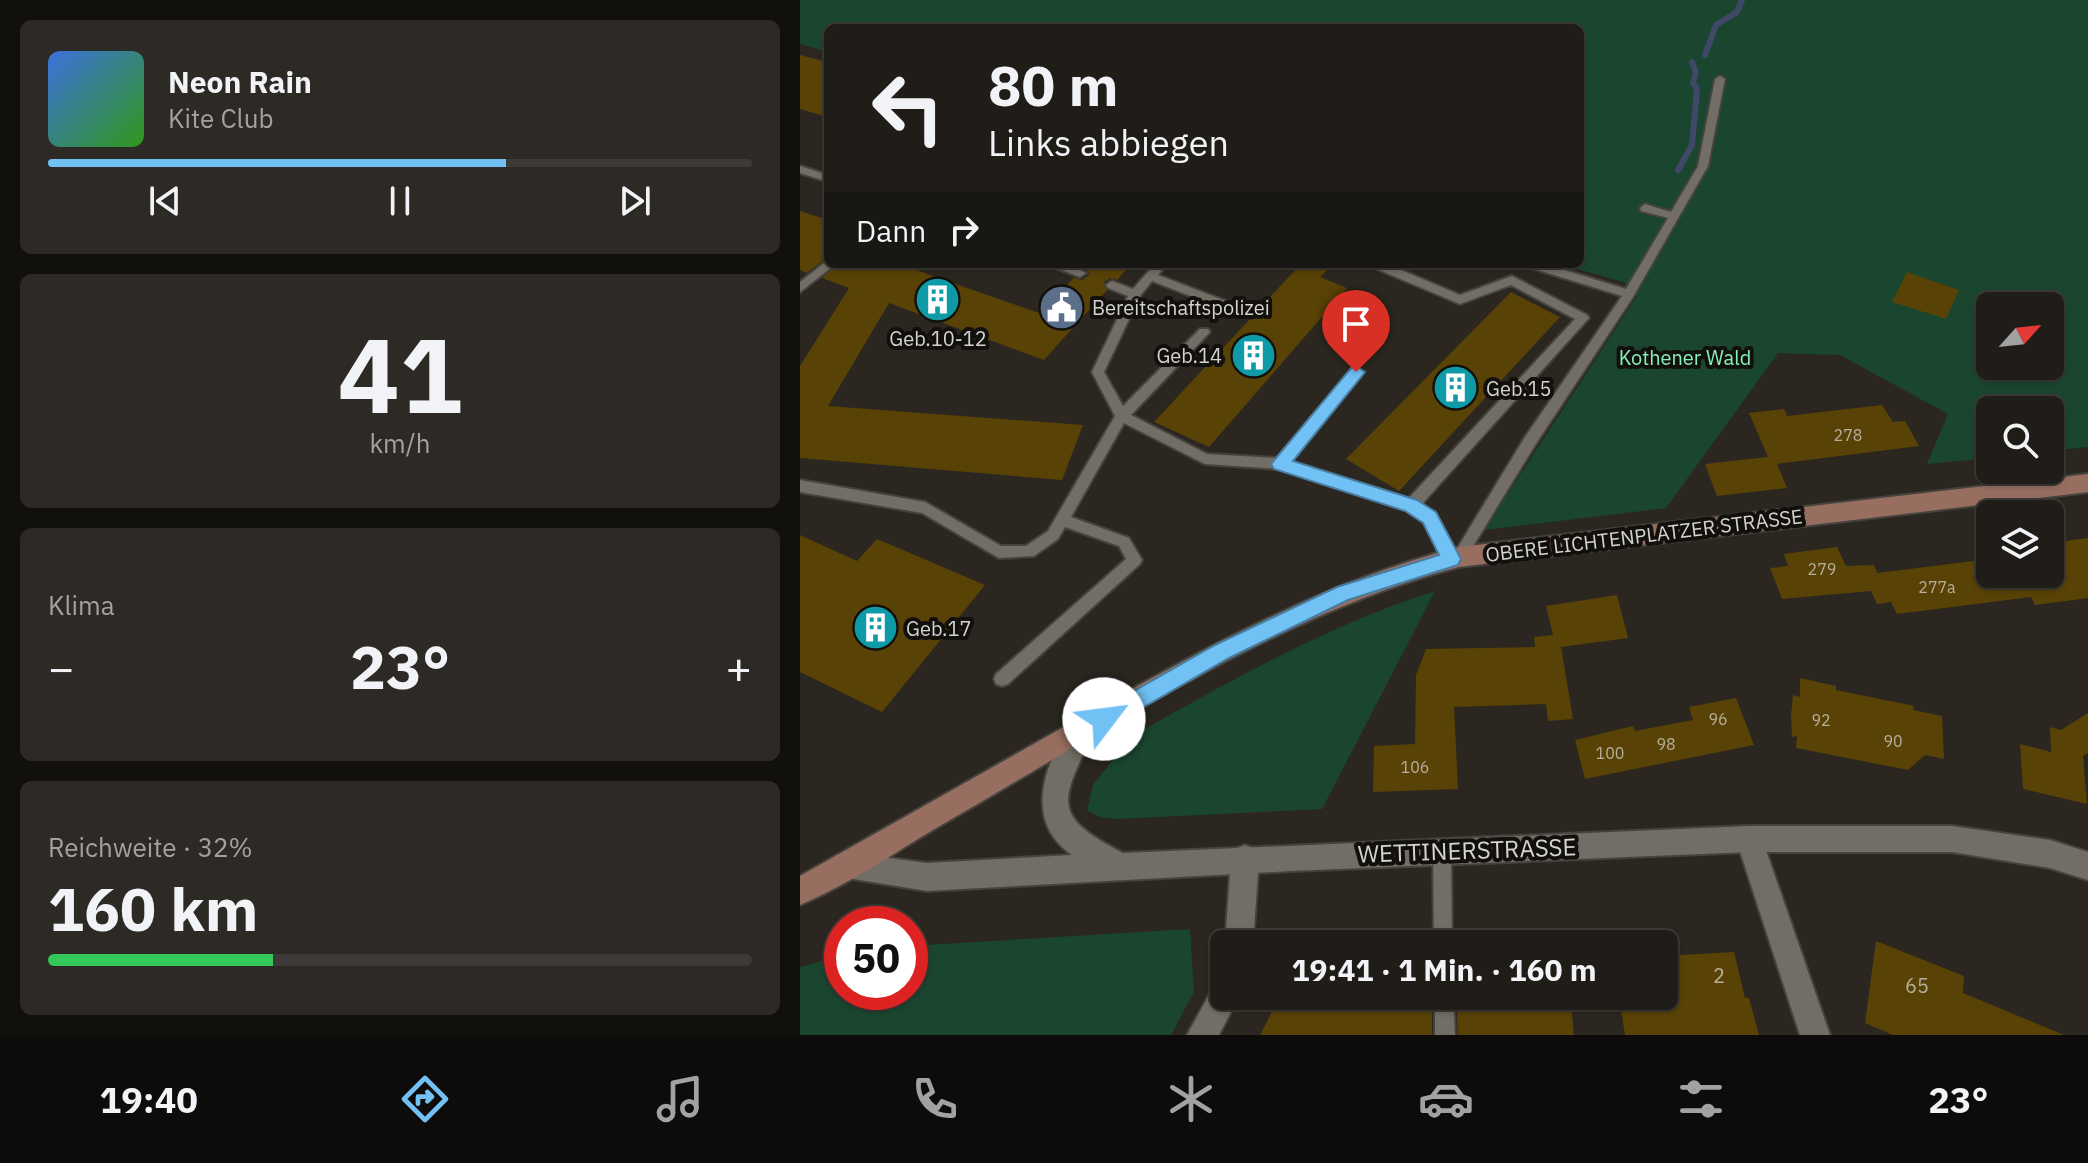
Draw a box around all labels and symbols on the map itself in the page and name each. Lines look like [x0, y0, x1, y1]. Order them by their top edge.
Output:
building icon: Geb.10-12 [914, 275, 962, 323]
public building icon: Bereitschaftspolizei [1037, 283, 1085, 331]
pin [1322, 290, 1390, 372]
north arrow [1976, 292, 2064, 380]
place label: Bereitschaftspolizei [1092, 294, 1270, 321]
place label: Geb.10-12 [889, 325, 987, 352]
building icon: Geb.14 [1229, 331, 1277, 379]
place label: Geb.14 [1156, 342, 1222, 369]
park label: Kothener Wald [1619, 344, 1751, 371]
building icon: Geb.15 [1431, 364, 1479, 412]
place label: Geb.15 [1486, 375, 1552, 402]
house number: 278 [1834, 425, 1862, 445]
street label: OBERE LICHTENPLATZER STRASSE [1484, 502, 1804, 568]
house number: 279 [1808, 559, 1836, 579]
house number: 277a [1918, 577, 1956, 597]
building icon: Geb.17 [851, 604, 899, 652]
place label: Geb.17 [906, 615, 972, 642]
position arrow [1062, 677, 1146, 761]
house number: 96 [1708, 709, 1728, 729]
house number: 92 [1811, 710, 1831, 730]
house number: 90 [1883, 731, 1903, 751]
house number: 98 [1656, 734, 1676, 754]
house number: 100 [1596, 743, 1624, 763]
house number: 106 [1401, 757, 1429, 777]
street label: WETTINERSTRASSE [1357, 830, 1577, 870]
speed limit sign: 50 [824, 906, 928, 1010]
house number: 2 [1713, 962, 1725, 989]
house number: 65 [1905, 972, 1929, 999]

